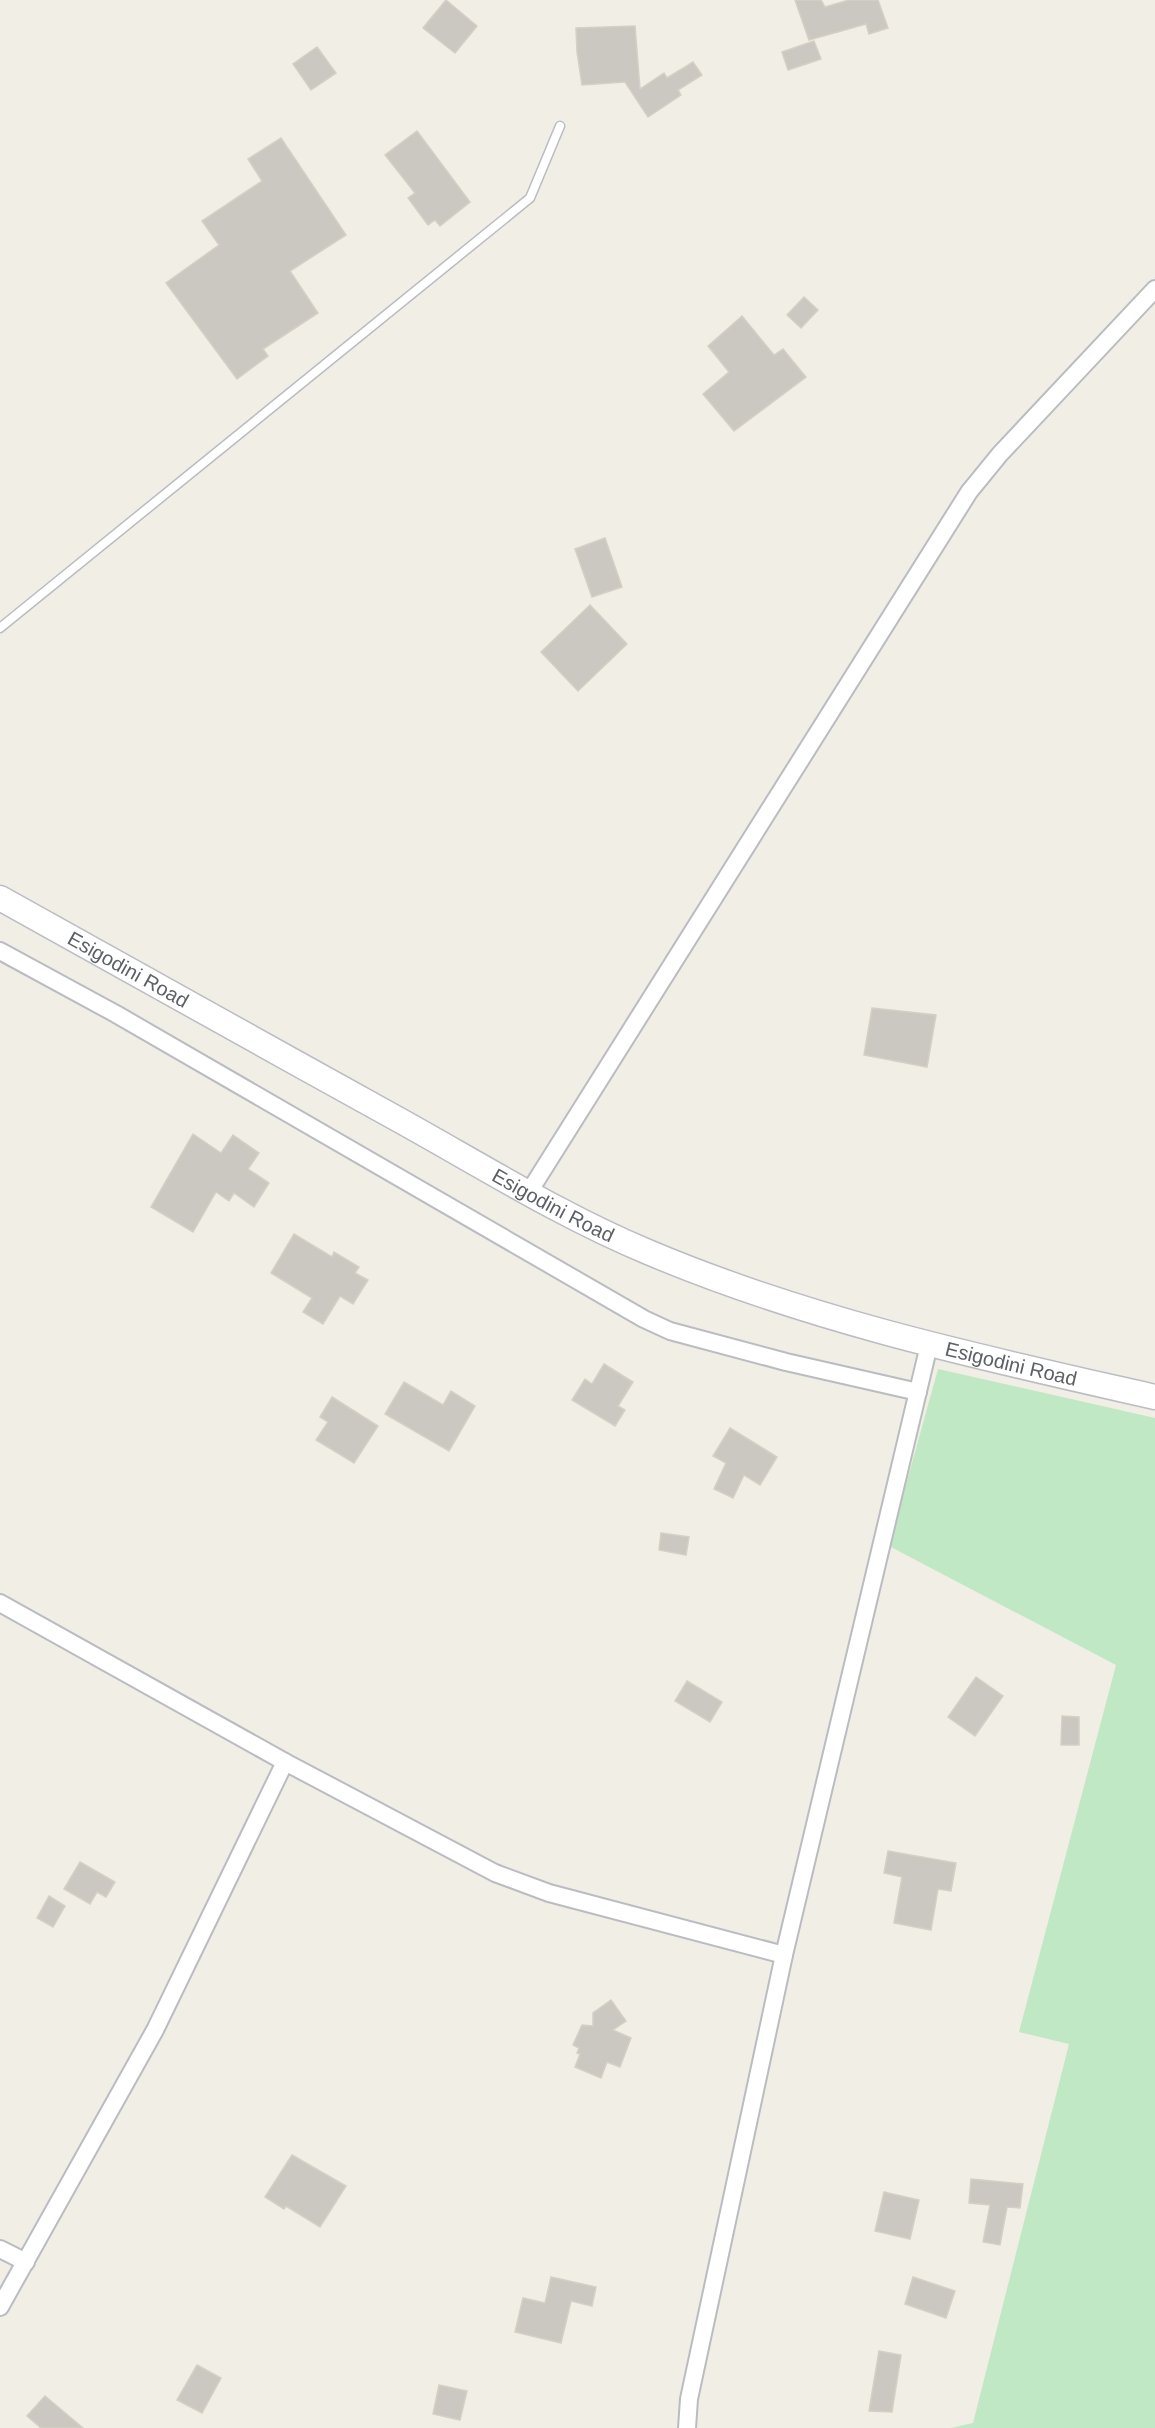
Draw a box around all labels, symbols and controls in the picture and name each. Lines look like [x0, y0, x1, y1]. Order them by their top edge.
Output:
street label: Esigodini Road [64, 927, 193, 1012]
street label: Esigodini Road [488, 1164, 618, 1246]
street label: Esigodini Road [943, 1337, 1079, 1390]

